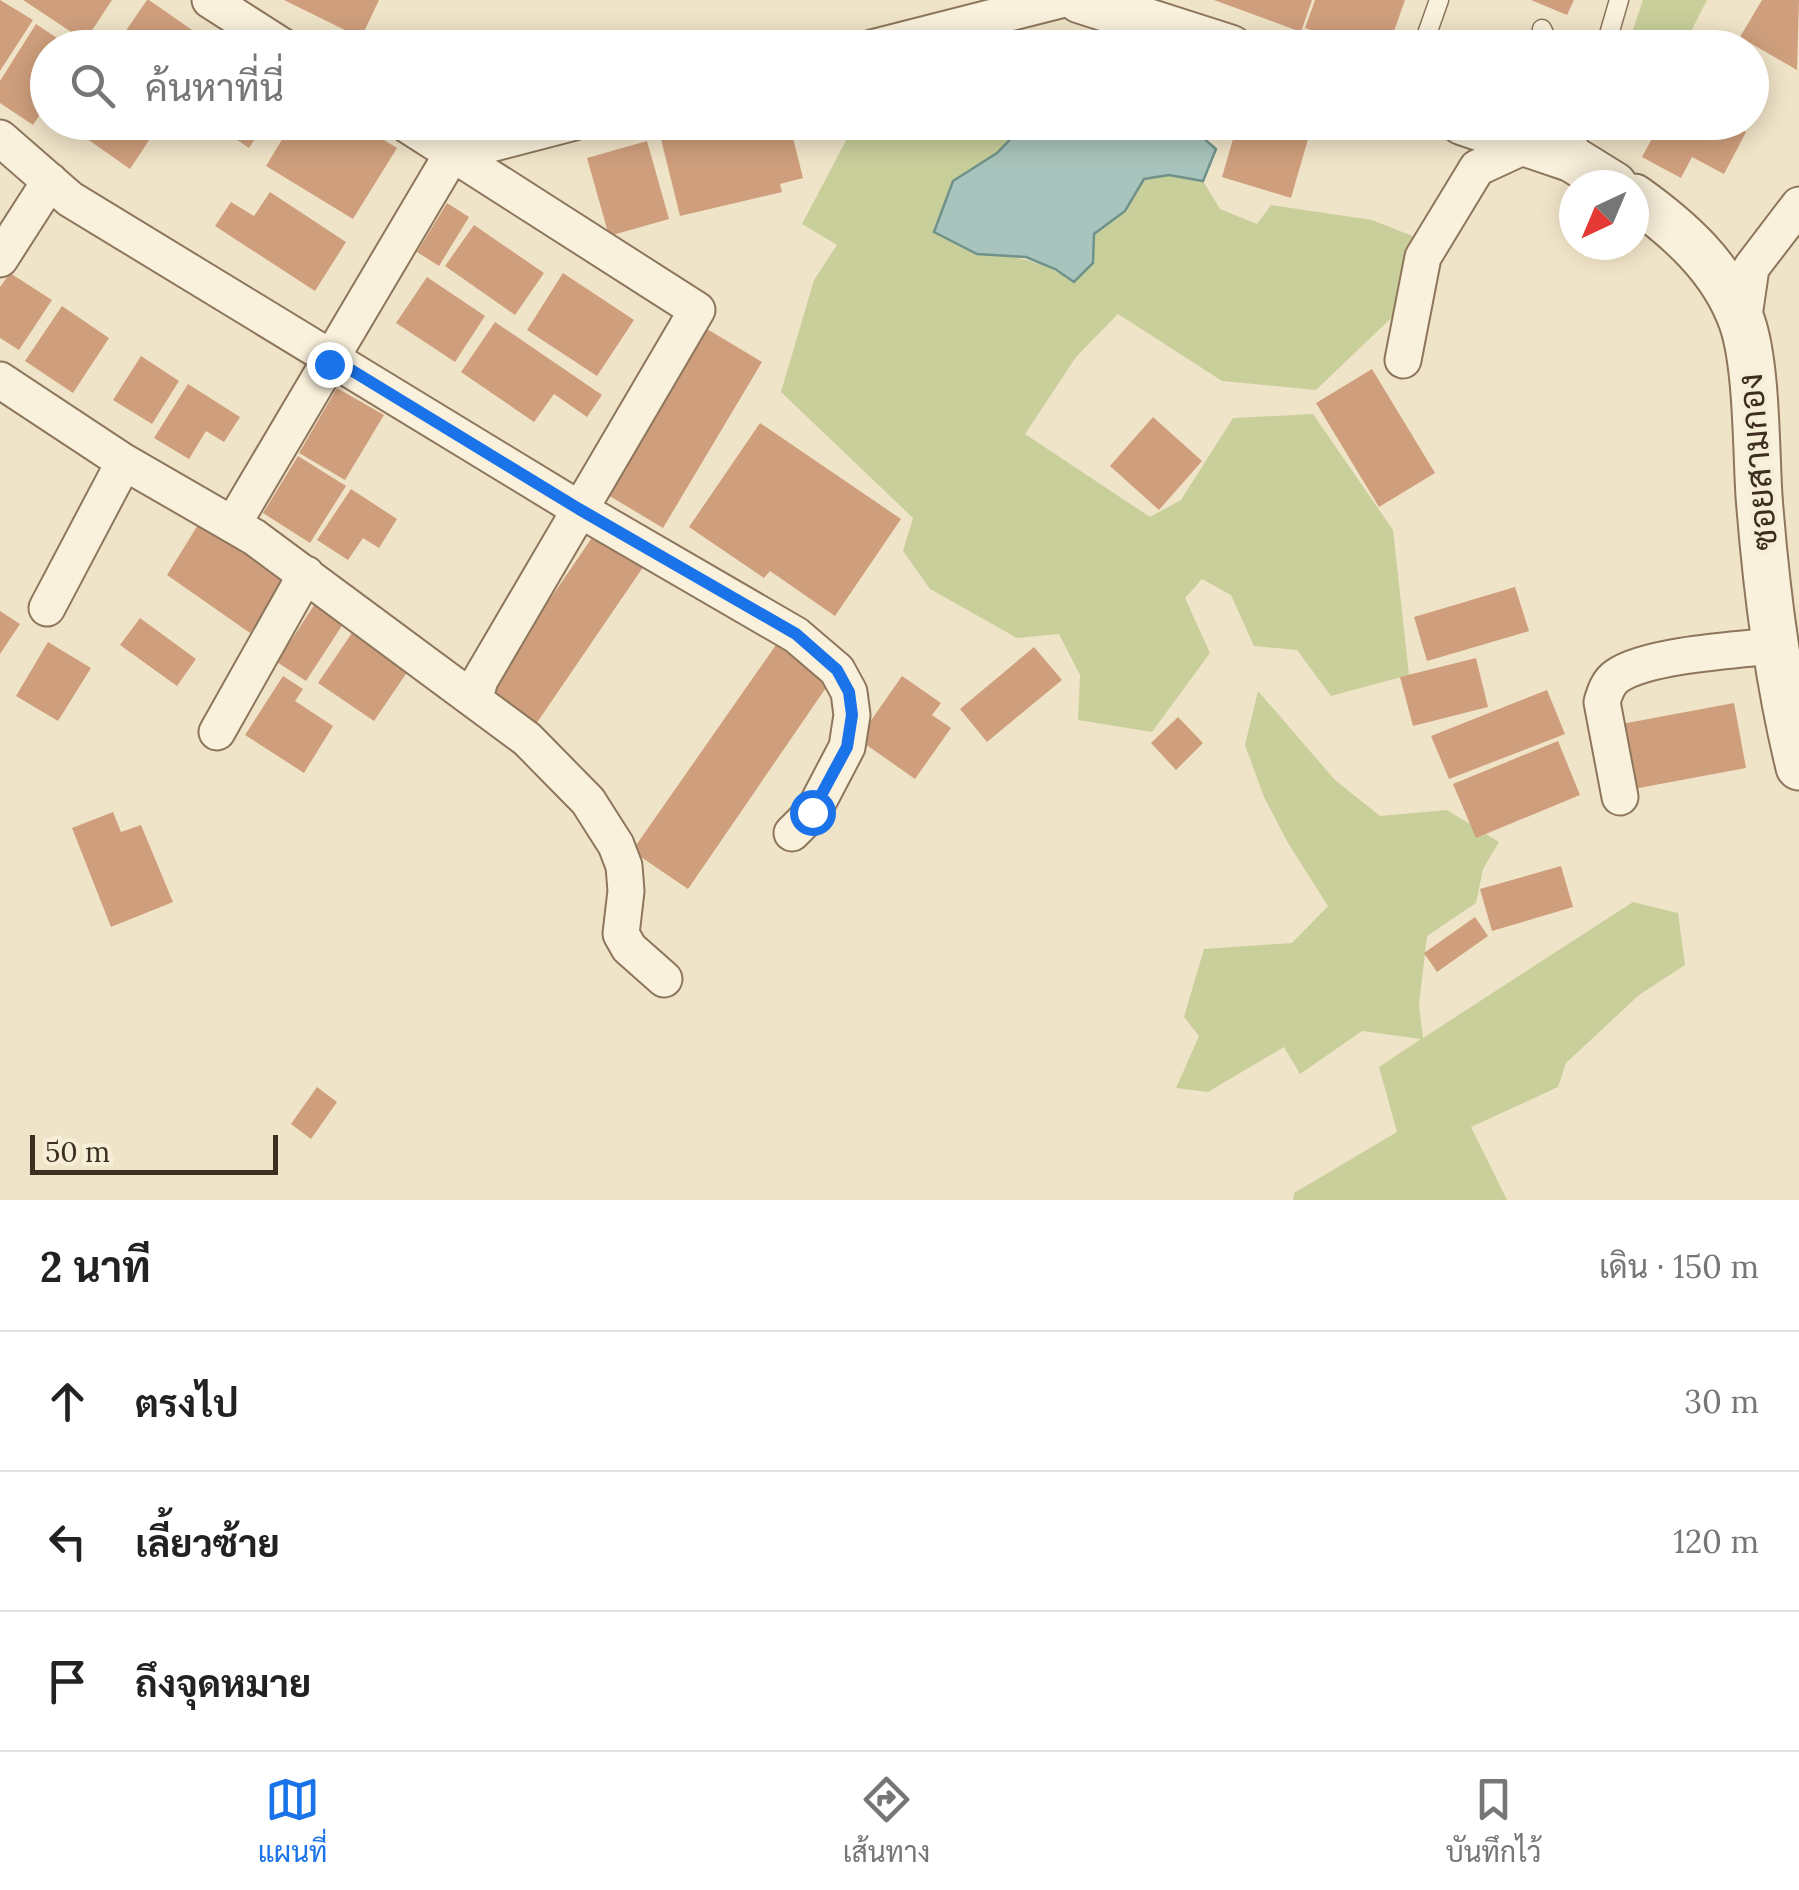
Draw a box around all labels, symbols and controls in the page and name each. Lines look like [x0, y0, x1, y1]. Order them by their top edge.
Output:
search box [30, 30, 1769, 140]
icon: search [65, 58, 120, 113]
text: ค้นหาที่นี่ [145, 63, 284, 111]
north arrow [1559, 170, 1649, 260]
route end [307, 342, 353, 388]
street label: ซอยสามกอง [1727, 372, 1787, 552]
route start [790, 790, 836, 836]
scale bar [30, 1130, 278, 1174]
text: 50 m [45, 1134, 110, 1170]
text: 2 นาที [40, 1240, 151, 1294]
text: เดิน · 150 m [1599, 1246, 1759, 1287]
icon: ahead [40, 1374, 95, 1429]
text: ตรงไป [135, 1379, 239, 1427]
text: 30 m [1684, 1381, 1759, 1422]
icon: left [40, 1514, 95, 1569]
text: เลี้ยวซ้าย [135, 1519, 280, 1567]
text: 120 m [1673, 1521, 1759, 1562]
icon: arrive [40, 1654, 95, 1709]
text: ถึงจุดหมาย [135, 1659, 311, 1707]
tab: แผนที่ [258, 1772, 328, 1870]
tab: เส้นทาง [843, 1772, 930, 1870]
tab: บันทึกไว้ [1446, 1772, 1541, 1870]

